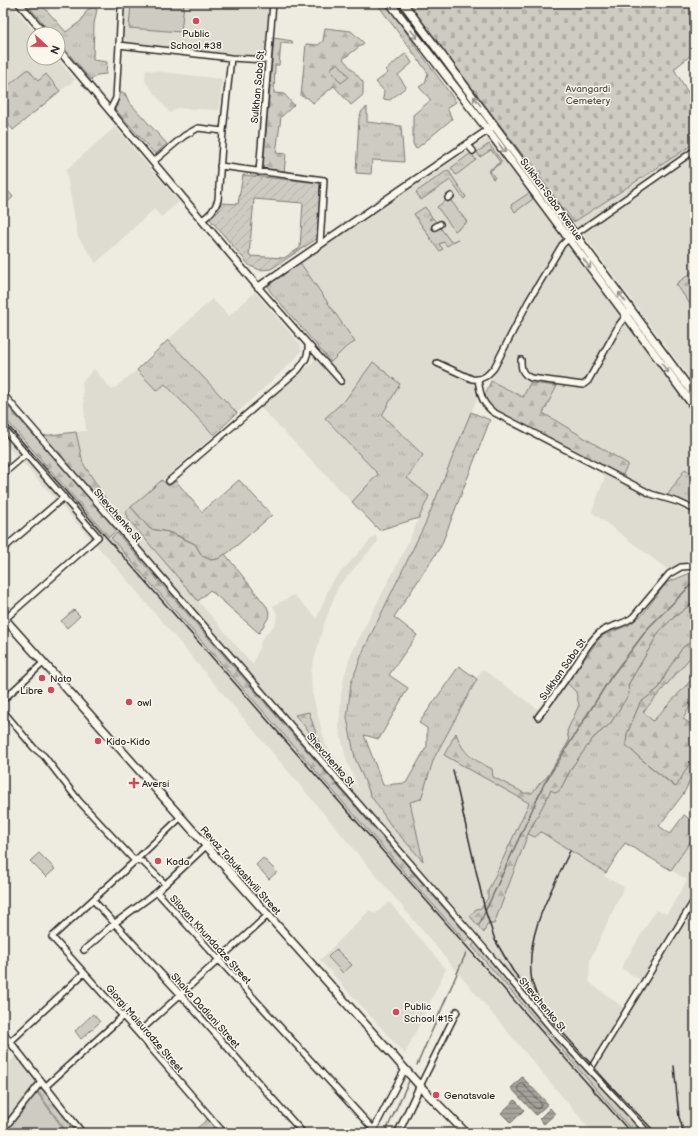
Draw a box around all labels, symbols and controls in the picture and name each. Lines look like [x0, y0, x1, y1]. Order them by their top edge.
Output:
marker: Public School #38 [191, 16, 201, 26]
north arrow [26, 26, 66, 66]
place label: Public School #38 [170, 28, 222, 52]
one-way arrow [410, 29, 418, 40]
text: N [47, 43, 62, 56]
street label: Sulkhan Saba St [249, 50, 267, 124]
park label: Avangardi Cemetery [566, 83, 611, 107]
one-way arrow [472, 96, 481, 107]
one-way arrow [498, 143, 506, 154]
street label: Sulkhan-Saba Avenue [517, 156, 585, 243]
one-way arrow [583, 259, 591, 270]
one-way arrow [618, 291, 626, 302]
one-way arrow [661, 363, 669, 374]
street label: Shevchenko St [91, 487, 144, 545]
street label: Sulkhan Saba St [537, 636, 589, 703]
marker: Nato [37, 673, 47, 683]
place label: Nato [50, 673, 72, 685]
place label: Libre [20, 685, 43, 697]
marker: Libre [46, 685, 56, 695]
marker: owl [124, 697, 134, 707]
place label: owl [137, 697, 152, 709]
street label: Shevchenko St [304, 731, 357, 789]
marker: Kido-Kido [93, 736, 103, 746]
place label: Kido-Kido [106, 736, 150, 748]
marker: Aversi [129, 778, 139, 788]
place label: Aversi [142, 778, 169, 790]
street label: Revaz Tabukashvili Street [197, 824, 283, 917]
marker: Koda [153, 856, 163, 866]
place label: Koda [166, 856, 190, 868]
street label: Silovan Khundadze Street [167, 893, 253, 987]
street label: Shalva Dadiani Street [168, 971, 242, 1051]
street label: Shevchenko St [516, 975, 568, 1034]
street label: Giorgi Maisuradze Street [103, 982, 186, 1075]
place label: Public School #15 [404, 1001, 453, 1025]
marker: Public School #15 [391, 1007, 401, 1017]
marker: Genatsvale [431, 1090, 441, 1100]
place label: Genatsvale [444, 1090, 495, 1102]

